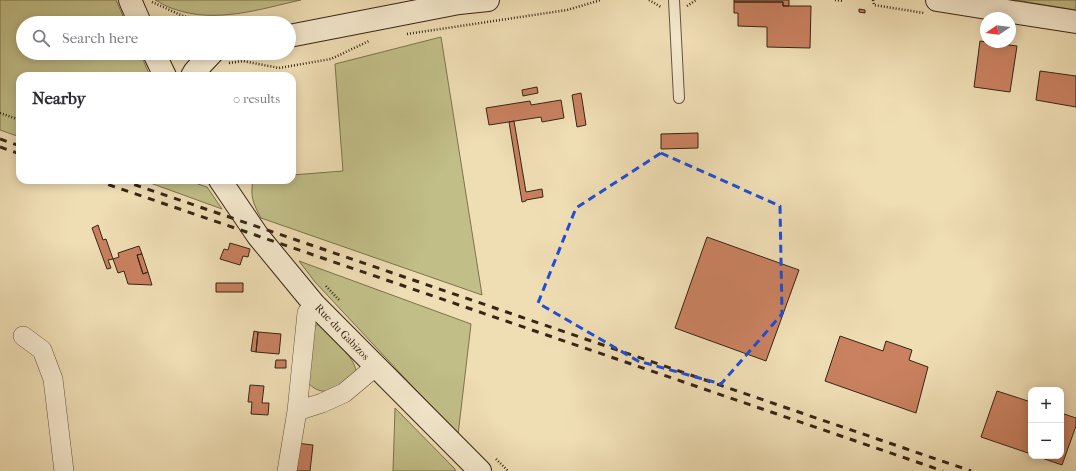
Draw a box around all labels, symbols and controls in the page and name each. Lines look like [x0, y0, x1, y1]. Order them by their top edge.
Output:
north arrow [980, 12, 1016, 48]
search box [16, 16, 296, 60]
icon: search [30, 27, 52, 49]
text: Search here [62, 29, 138, 47]
text: Nearby [32, 88, 86, 108]
text: 0 results [233, 91, 280, 106]
street label: Rue du Gabizos [312, 301, 372, 363]
map controls [1028, 387, 1064, 459]
button: + [1028, 387, 1064, 423]
button: − [1028, 423, 1064, 459]

